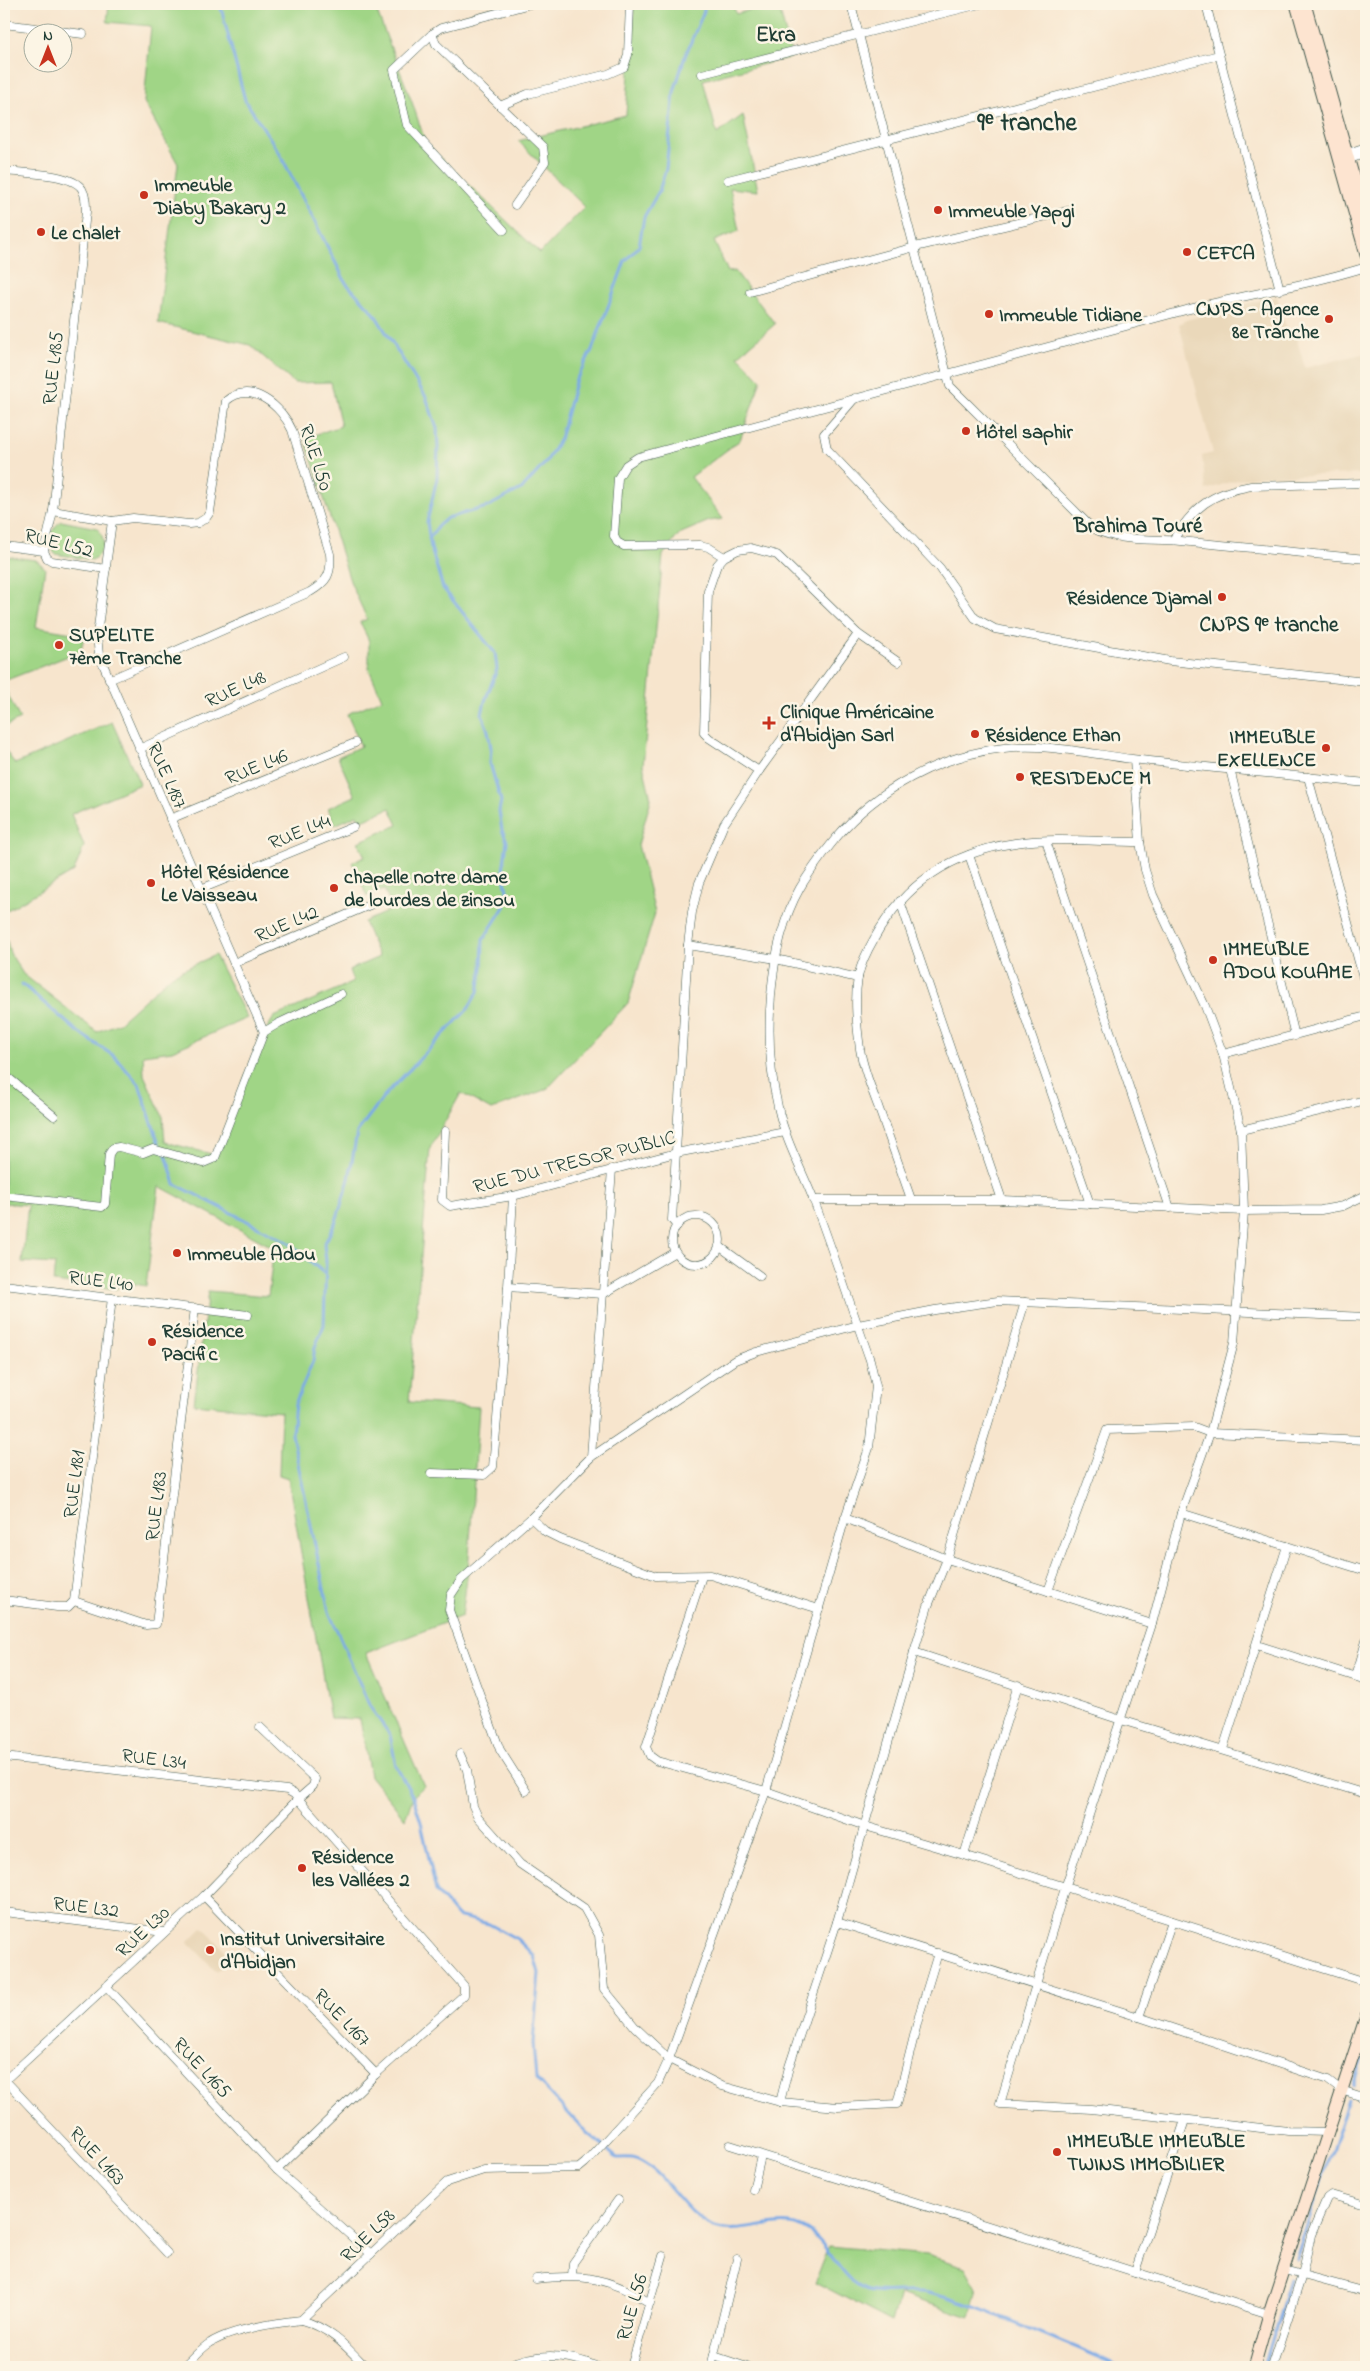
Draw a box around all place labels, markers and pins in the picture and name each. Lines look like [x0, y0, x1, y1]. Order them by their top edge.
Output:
place label: Immeuble Diaby Bakary 2 [153, 172, 286, 225]
marker: Immeuble Diaby Bakary 2 [138, 189, 150, 201]
place label: Immeuble Yapgi [948, 198, 1075, 228]
marker: Immeuble Yapgi [932, 204, 944, 216]
place label: Le chalet [51, 220, 121, 249]
marker: Le chalet [35, 226, 47, 238]
place label: CEFCA [1197, 240, 1255, 269]
marker: CEFCA [1181, 246, 1193, 258]
place label: CNPS - Agence 8e Tranche [1196, 296, 1320, 348]
place label: Immeuble Tidiane [999, 302, 1143, 331]
marker: Immeuble Tidiane [983, 308, 995, 320]
marker: CNPS - Agence 8e Tranche [1323, 313, 1335, 325]
place label: Hôtel saphir [976, 419, 1073, 448]
marker: Hôtel saphir [960, 425, 972, 437]
place label: Résidence Djamal [1066, 585, 1212, 614]
marker: Résidence Djamal [1216, 591, 1228, 603]
place label: SUP'ELITE 7ème Tranche [69, 622, 182, 674]
marker: SUP'ELITE 7ème Tranche [53, 639, 65, 651]
place label: Clinique Américaine d'Abidjan Sarl [780, 699, 935, 751]
marker: Clinique Américaine d'Abidjan Sarl [762, 716, 776, 730]
place label: Résidence Ethan [985, 722, 1121, 751]
place label: IMMEUBLE EXELLENCE [1217, 724, 1316, 776]
marker: Résidence Ethan [969, 728, 981, 740]
marker: IMMEUBLE EXELLENCE [1320, 742, 1332, 754]
place label: RESIDENCE M [1030, 765, 1151, 794]
marker: RESIDENCE M [1014, 771, 1026, 783]
place label: Hôtel Résidence Le Vaisseau [161, 859, 290, 911]
place label: chapelle notre dame de lourdes de zinsou [344, 864, 515, 916]
marker: Hôtel Résidence Le Vaisseau [145, 877, 157, 889]
marker: chapelle notre dame de lourdes de zinsou [328, 882, 340, 894]
place label: IMMEUBLE ADOU KOUAME [1223, 936, 1353, 988]
marker: IMMEUBLE ADOU KOUAME [1207, 954, 1219, 966]
place label: Immeuble Adou [187, 1241, 316, 1270]
marker: Immeuble Adou [171, 1247, 183, 1259]
place label: Résidence Pacific [162, 1318, 245, 1370]
marker: Résidence Pacific [146, 1336, 158, 1348]
place label: Résidence les Vallées 2 [312, 1844, 410, 1896]
marker: Résidence les Vallées 2 [296, 1862, 308, 1874]
place label: Institut Universitaire d'Abidjan [220, 1926, 386, 1978]
marker: Institut Universitaire d'Abidjan [204, 1944, 216, 1956]
place label: IMMEUBLE IMMEUBLE TWINS IMMOBILIER [1067, 2128, 1245, 2180]
marker: IMMEUBLE IMMEUBLE TWINS IMMOBILIER [1051, 2146, 1063, 2158]

